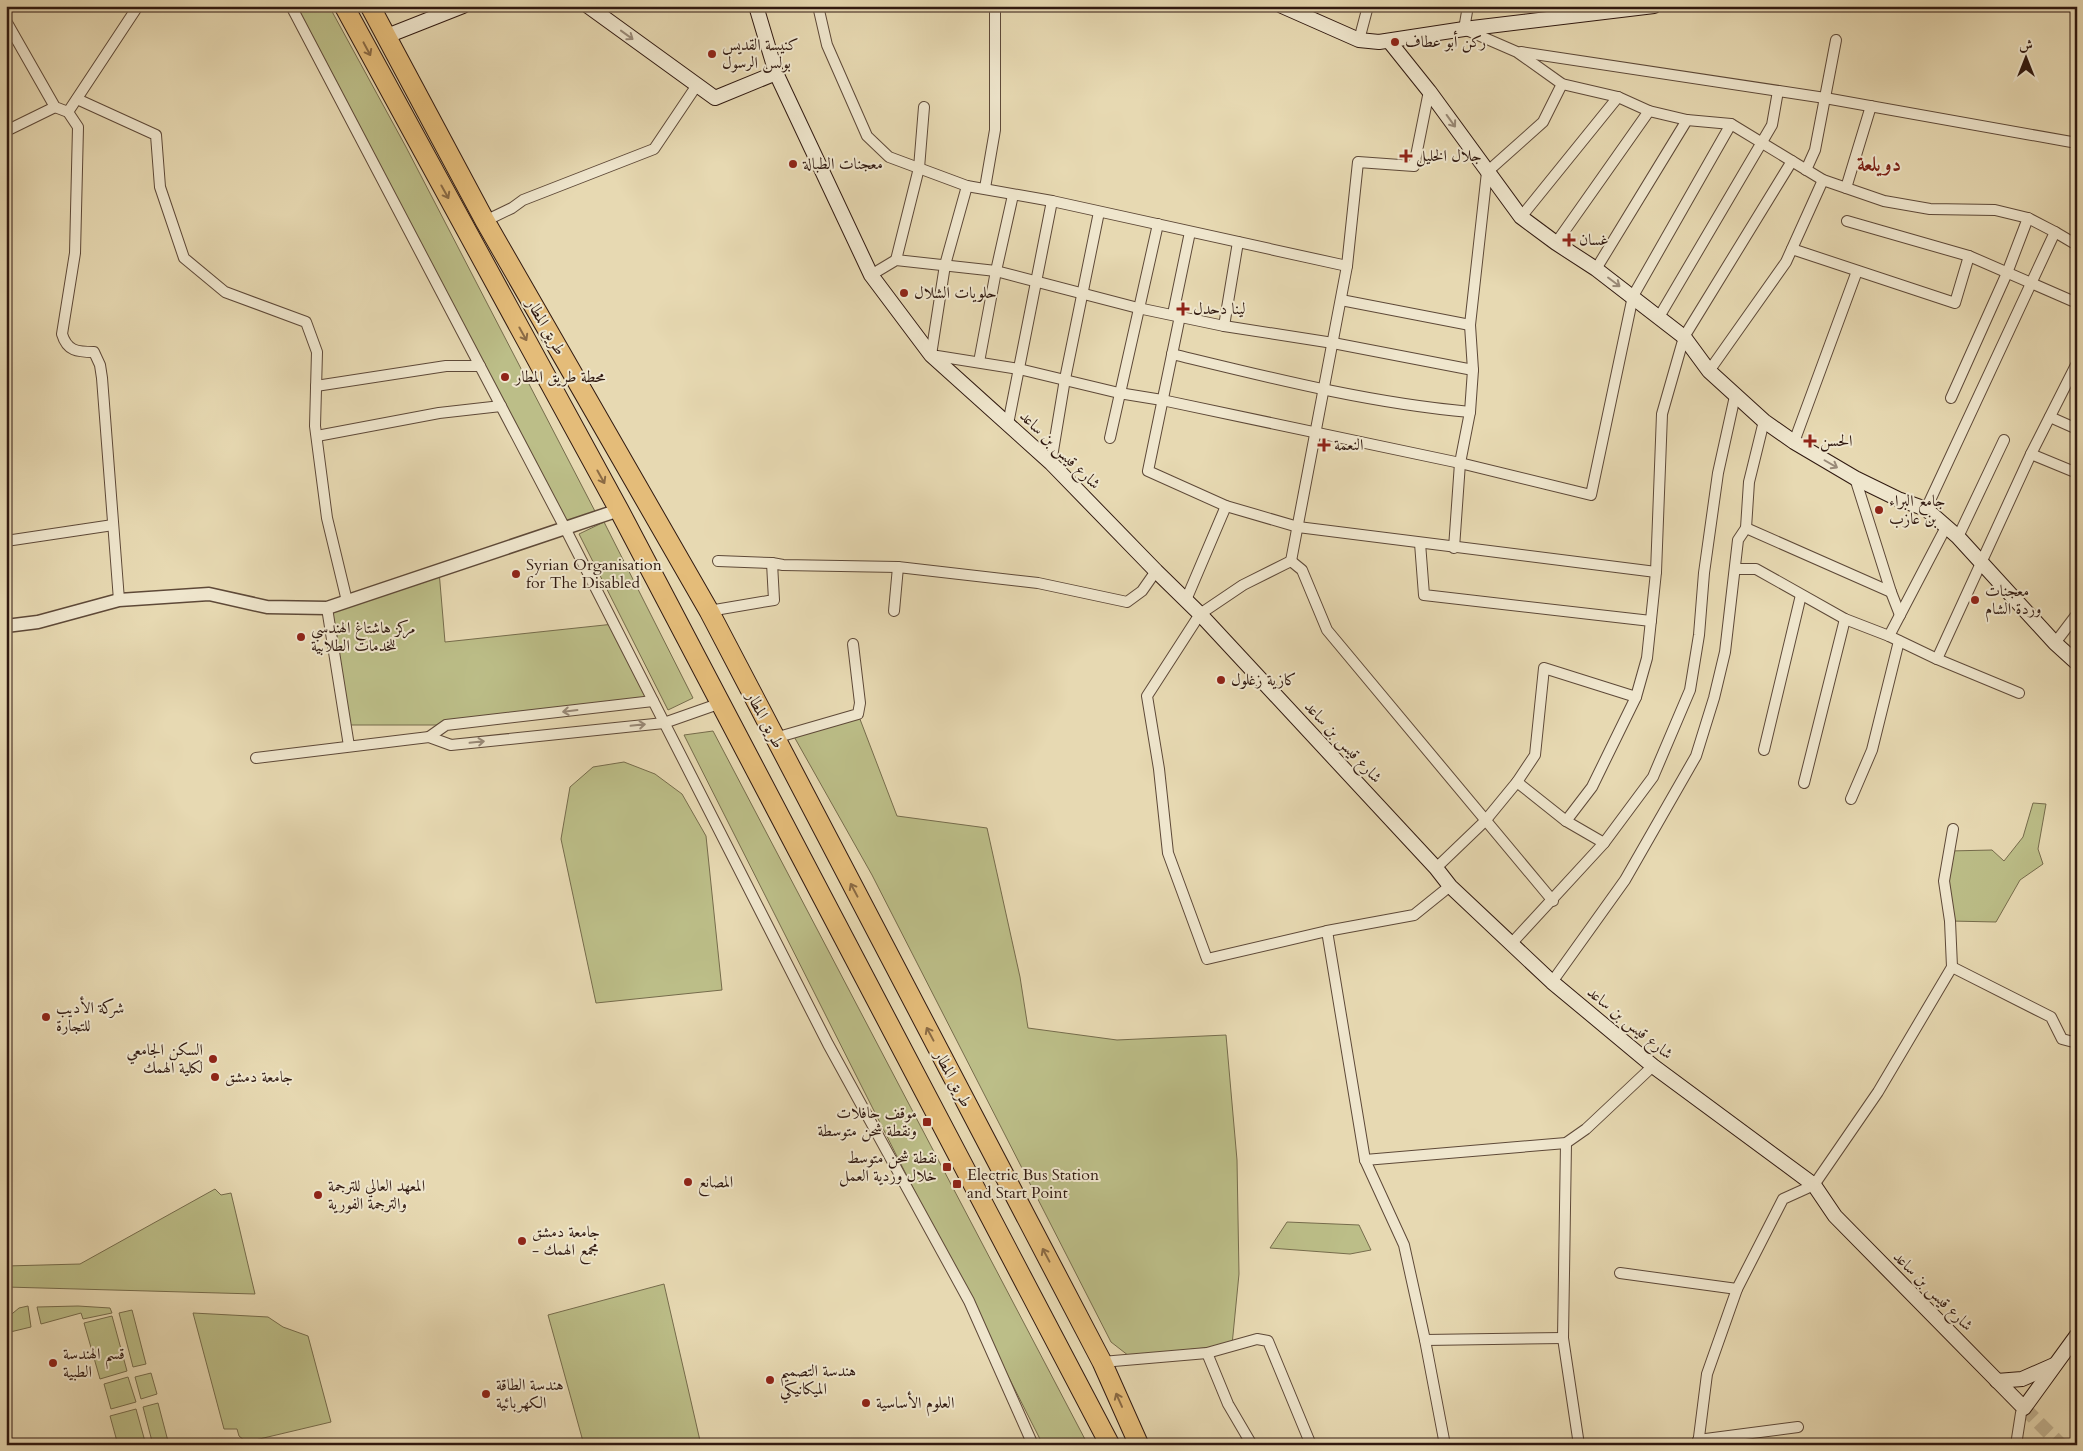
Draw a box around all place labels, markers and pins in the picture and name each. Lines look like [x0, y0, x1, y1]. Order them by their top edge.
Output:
place label: ركن أبو عطاف [1405, 30, 1486, 53]
place label: كنيسة القديس بولس الرسول [722, 34, 799, 74]
marker: ركن أبو عطاف [1389, 36, 1401, 48]
marker: كنيسة القديس بولس الرسول [706, 48, 718, 60]
place label: جلال الخليل [1416, 145, 1482, 167]
marker: جلال الخليل [1400, 150, 1412, 162]
place label: معجنات الطبالة [802, 153, 883, 175]
marker: معجنات الطبالة [787, 158, 799, 170]
place label: غسان [1579, 229, 1609, 251]
marker: غسان [1563, 234, 1575, 246]
place label: حلويات الشلال [914, 282, 997, 304]
marker: حلويات الشلال [898, 287, 910, 299]
place label: لينا دحدل [1193, 298, 1246, 320]
marker: لينا دحدل [1177, 303, 1189, 315]
place label: محطة طريق المطار [513, 366, 606, 388]
marker: محطة طريق المطار [499, 371, 511, 383]
place label: الحسن [1820, 430, 1853, 452]
place label: النعمة [1334, 434, 1364, 456]
marker: الحسن [1804, 435, 1816, 447]
marker: النعمة [1318, 439, 1330, 451]
place label: جامع البراء بن عازب [1889, 490, 1945, 530]
marker: جامع البراء بن عازب [1873, 504, 1885, 516]
place label: Syrian Organisation for The Disabled [526, 554, 662, 594]
marker: Syrian Organisation for The Disabled [510, 568, 522, 580]
place label: معجنات وردة الشام [1985, 580, 2041, 623]
marker: معجنات وردة الشام [1969, 594, 1981, 606]
place label: مركز هاشتاغ الهندسي للخدمات الطلابية [311, 617, 416, 657]
marker: مركز هاشتاغ الهندسي للخدمات الطلابية [295, 631, 307, 643]
place label: كازية زغلول [1231, 669, 1297, 691]
marker: كازية زغلول [1215, 674, 1227, 686]
place label: شركة الأديب للتجارة [56, 996, 124, 1037]
marker: شركة الأديب للتجارة [40, 1011, 52, 1023]
place label: السكن الجامعي لكلية الهمك [127, 1039, 203, 1079]
marker: السكن الجامعي لكلية الهمك [207, 1053, 219, 1065]
place label: جامعة دمشق [225, 1066, 293, 1088]
marker: جامعة دمشق [209, 1071, 221, 1083]
place label: موقف حافلات ونقطة شحن متوسطة [817, 1102, 917, 1142]
marker: موقف حافلات ونقطة شحن متوسطة [921, 1116, 933, 1128]
place label: نقطة شحن متوسط خلال وردية العمل [839, 1147, 937, 1187]
marker: نقطة شحن متوسط خلال وردية العمل [941, 1161, 953, 1173]
place label: Electric Bus Station and Start Point [967, 1164, 1099, 1204]
place label: المصانع [698, 1171, 733, 1197]
place label: المعهد العالي للترجمة والترجمة الفورية [328, 1175, 425, 1215]
marker: المصانع [682, 1176, 694, 1188]
marker: Electric Bus Station and Start Point [951, 1178, 963, 1190]
marker: المعهد العالي للترجمة والترجمة الفورية [312, 1189, 324, 1201]
place label: جامعة دمشق - مجمع الهمك [532, 1221, 600, 1265]
marker: جامعة دمشق - مجمع الهمك [516, 1235, 528, 1247]
place label: قسم الهندسة الطبية [63, 1343, 125, 1383]
marker: قسم الهندسة الطبية [47, 1357, 59, 1369]
place label: هندسة التصميم الميكانيكي [780, 1360, 856, 1404]
place label: هندسة الطاقة الكهربائية [496, 1374, 564, 1414]
marker: هندسة التصميم الميكانيكي [764, 1374, 776, 1386]
marker: هندسة الطاقة الكهربائية [480, 1388, 492, 1400]
place label: العلوم الأساسية [876, 1391, 954, 1417]
marker: العلوم الأساسية [860, 1397, 872, 1409]

